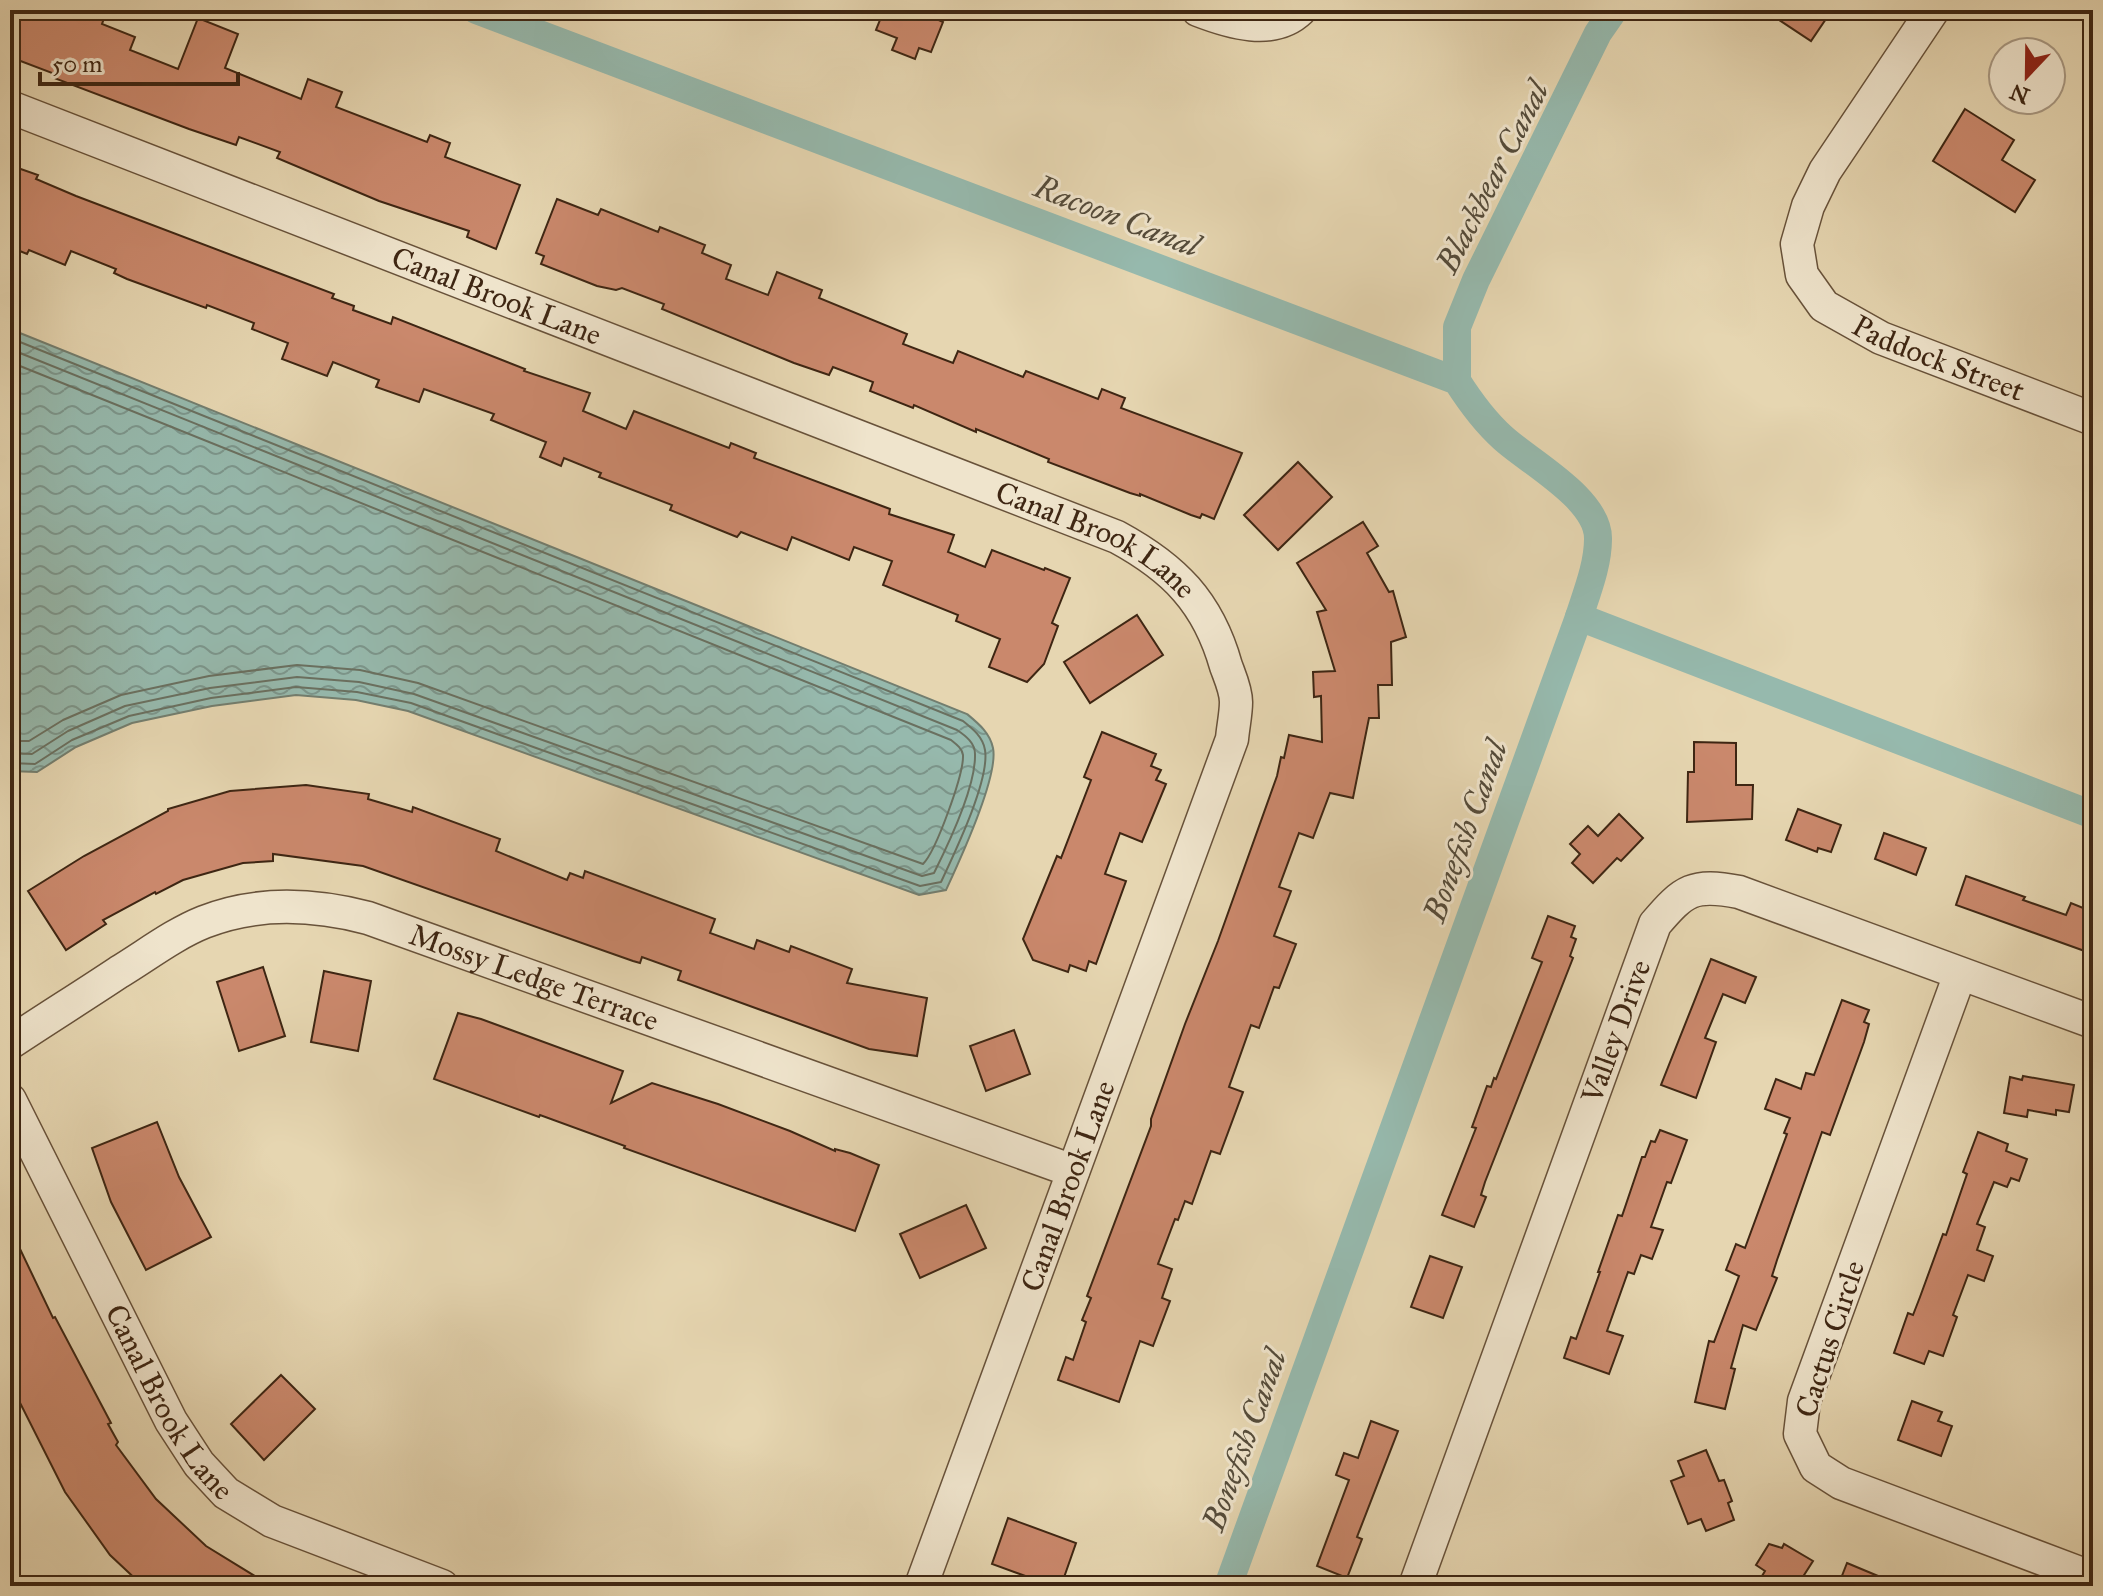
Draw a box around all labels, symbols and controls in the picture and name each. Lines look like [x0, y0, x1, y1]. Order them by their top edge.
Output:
scale bar [40, 36, 238, 86]
north arrow [1987, 36, 2067, 116]
text: 50 m [52, 49, 102, 79]
water label: Blackbear Canal [1427, 73, 1558, 281]
text: N [2006, 78, 2033, 110]
water label: Racoon Canal [1028, 167, 1207, 267]
street label: Canal Brook Lane [387, 239, 607, 353]
street label: Paddock Street [1846, 307, 2030, 409]
street label: Canal Brook Lane [991, 474, 1204, 606]
water label: Bonefish Canal [1414, 733, 1517, 929]
street label: Mossy Ledge Terrace [405, 916, 663, 1039]
street label: Valley Drive [1573, 955, 1659, 1109]
street label: Canal Brook Lane [1013, 1076, 1123, 1296]
street label: Cactus Circle [1788, 1256, 1872, 1422]
street label: Canal Brook Lane [97, 1298, 241, 1507]
water label: Bonefish Canal [1193, 1342, 1296, 1538]

